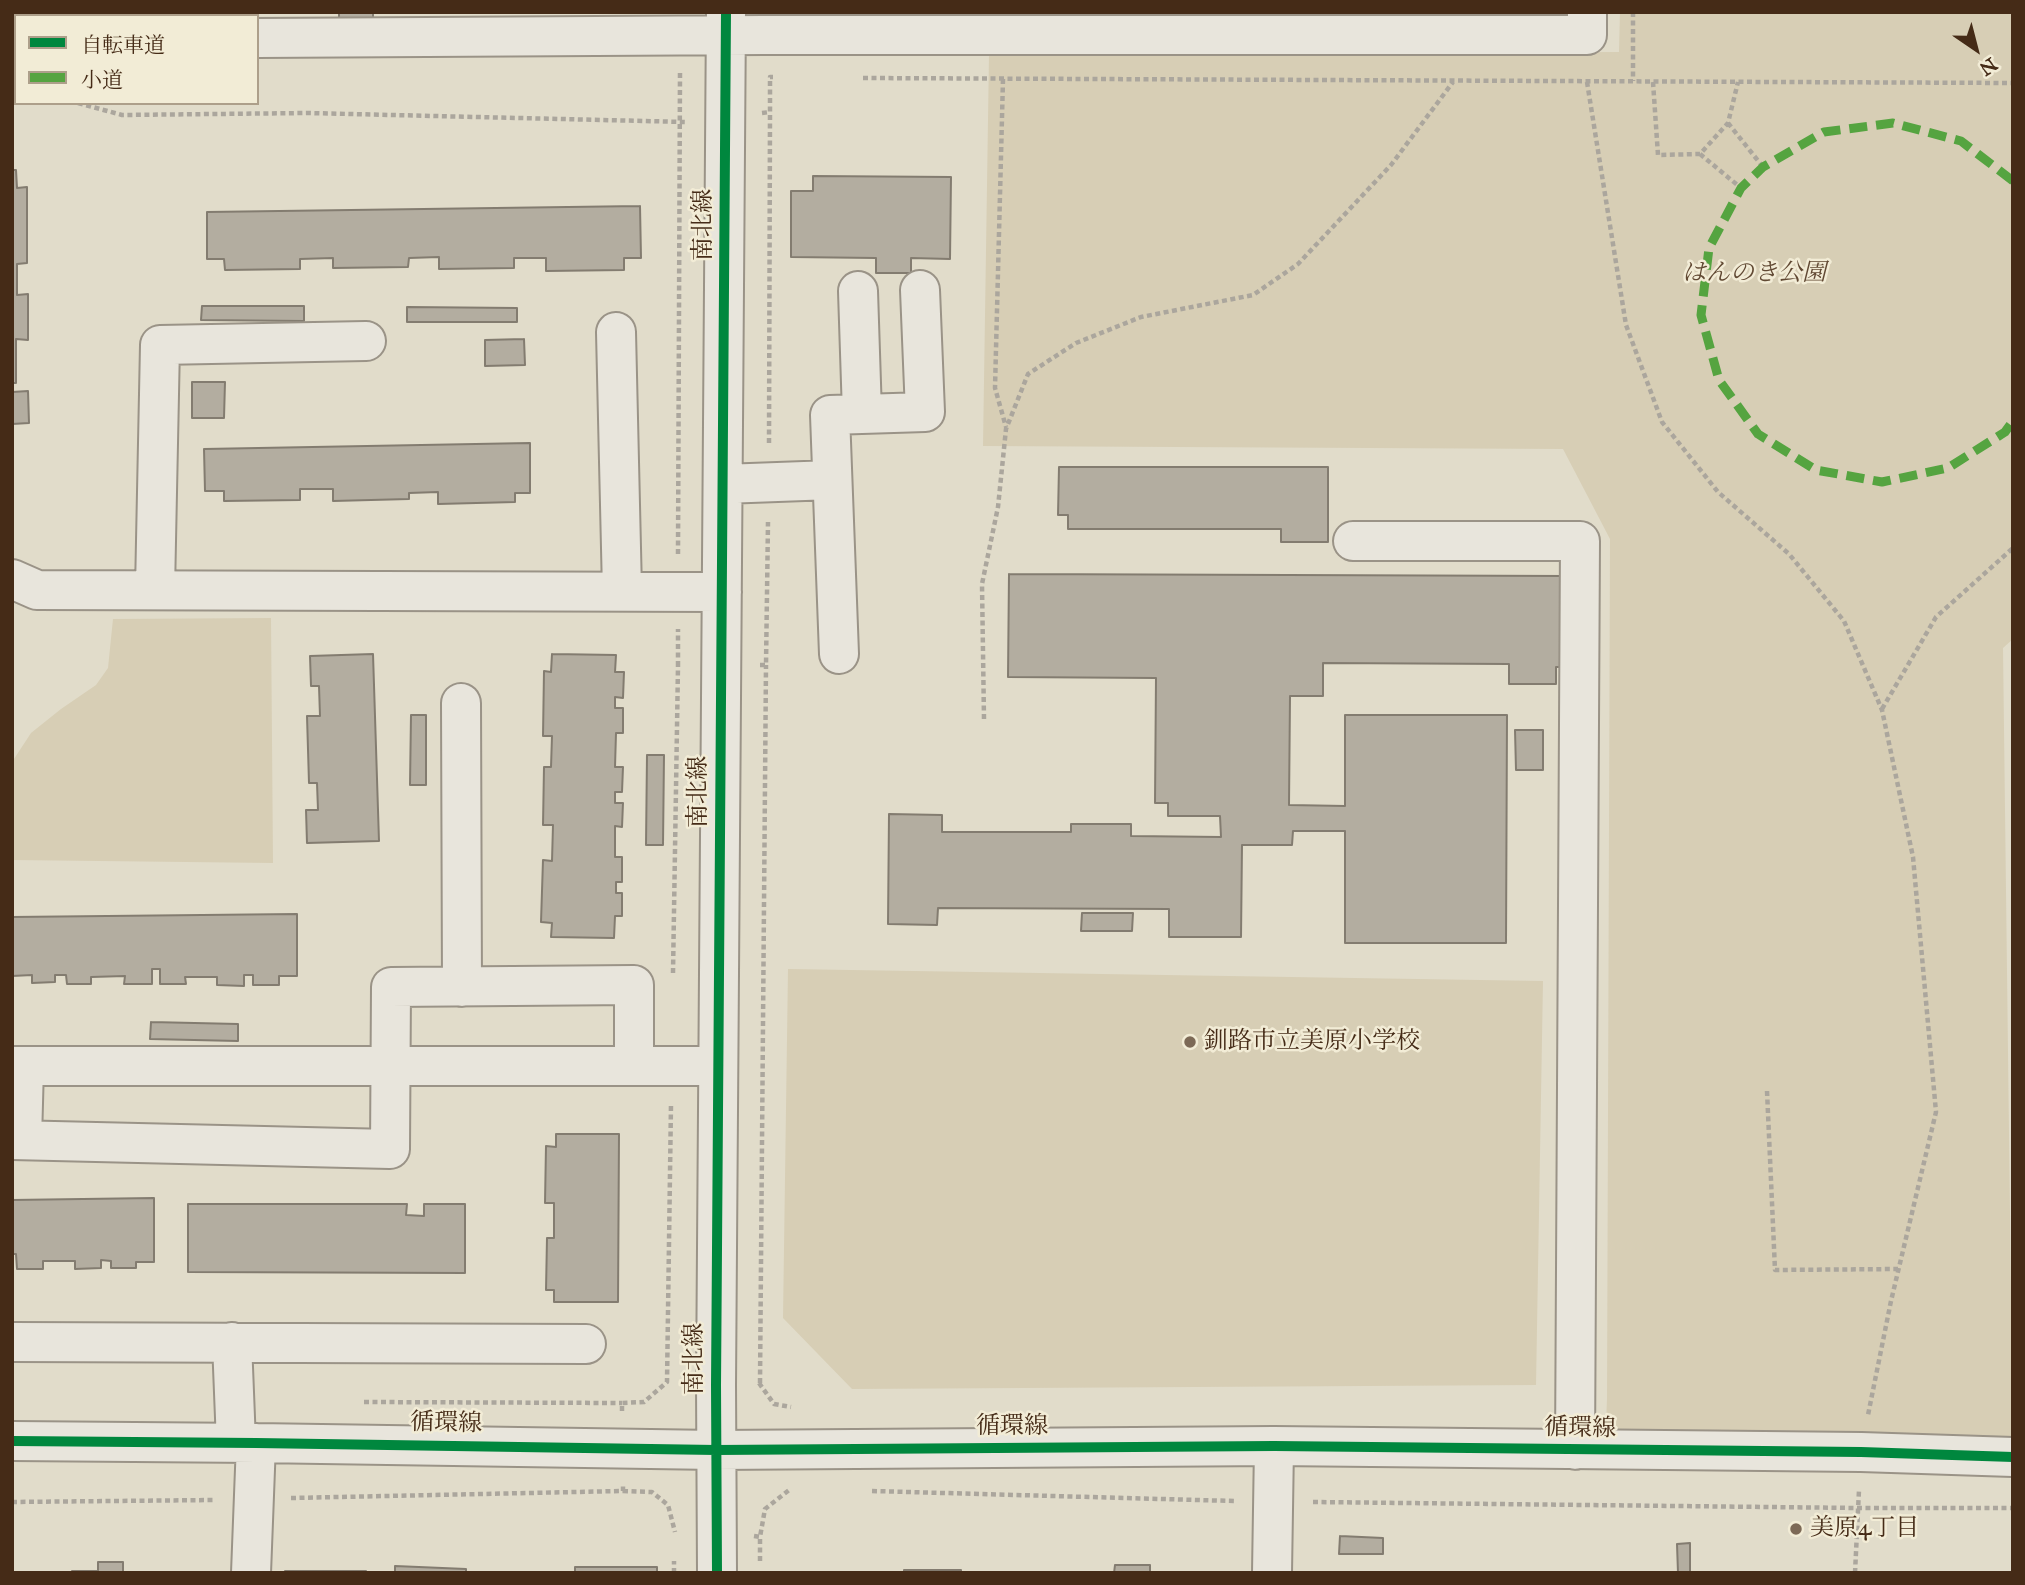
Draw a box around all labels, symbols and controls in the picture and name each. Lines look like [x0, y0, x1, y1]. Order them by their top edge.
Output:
legend [14, 14, 259, 105]
north arrow [1941, 14, 2011, 84]
text: 自転車道 [81, 32, 165, 58]
text: N [1975, 53, 2002, 81]
text: 小道 [81, 67, 123, 93]
street label: 南北線 [690, 189, 718, 261]
park label: はんのき公園 [1682, 260, 1826, 288]
street label: 南北線 [685, 756, 713, 828]
place label: 釧路市立美原小学校 [1204, 1028, 1420, 1056]
marker: 釧路市立美原小学校 [1182, 1034, 1198, 1050]
street label: 南北線 [681, 1323, 709, 1395]
street label: 循環線 [410, 1409, 482, 1439]
street label: 循環線 [976, 1413, 1048, 1441]
street label: 循環線 [1544, 1414, 1616, 1444]
place label: 美原4丁目 [1810, 1515, 1919, 1543]
marker: 美原4丁目 [1788, 1521, 1804, 1537]

